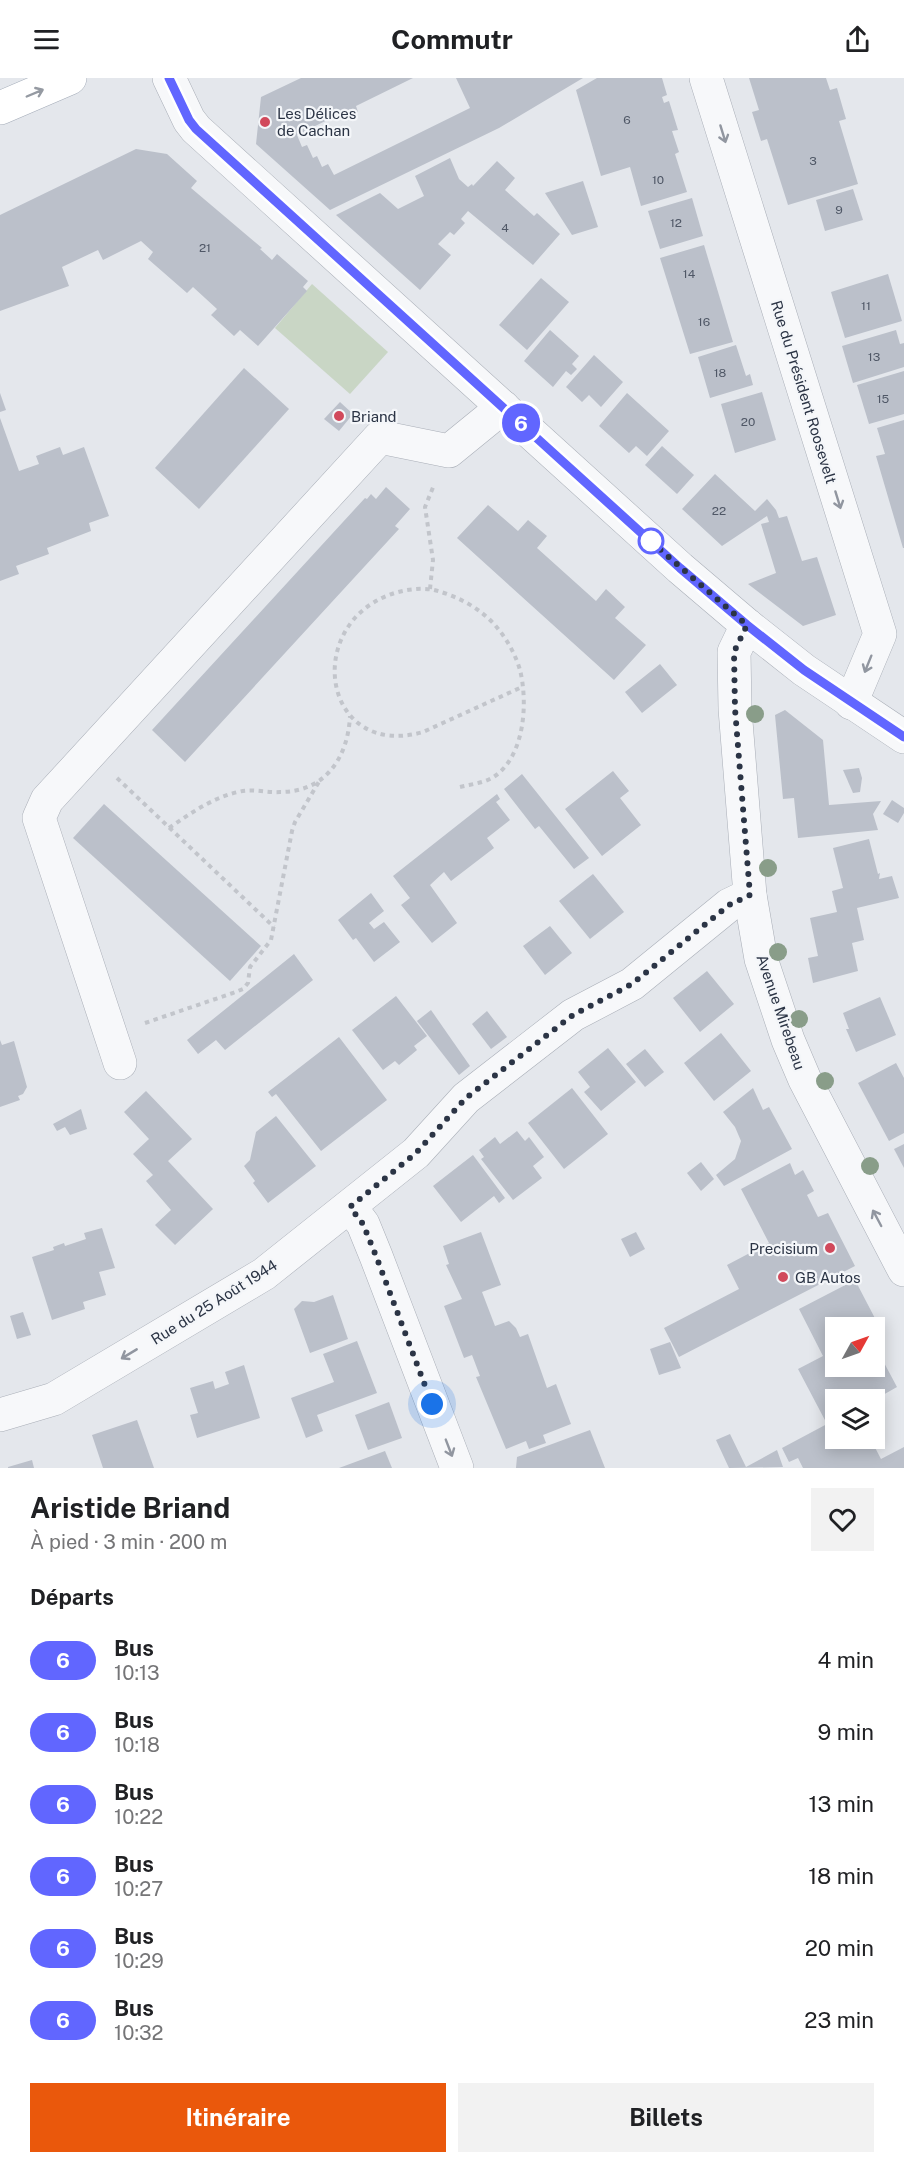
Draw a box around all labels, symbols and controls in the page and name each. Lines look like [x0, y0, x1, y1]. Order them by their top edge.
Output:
icon: menu [30, 23, 63, 56]
text: Commutr [391, 23, 513, 55]
icon: share [841, 23, 874, 56]
one-way arrow [25, 87, 43, 98]
place label: Les Délices de Cachan [277, 105, 356, 139]
house number: 6 [623, 113, 631, 127]
marker: Les Délices de Cachan [258, 115, 272, 129]
one-way arrow [718, 124, 729, 143]
house number: 3 [809, 154, 817, 168]
house number: 10 [652, 173, 664, 187]
house number: 9 [835, 203, 843, 217]
house number: 12 [670, 216, 682, 230]
house number: 4 [501, 221, 509, 235]
house number: 21 [199, 241, 211, 255]
house number: 14 [683, 267, 696, 281]
street label: Rue du Président Roosevelt [768, 298, 840, 486]
house number: 11 [861, 299, 871, 313]
house number: 16 [698, 315, 710, 329]
house number: 13 [868, 350, 880, 364]
house number: 18 [714, 366, 727, 380]
house number: 15 [877, 392, 890, 406]
line badge: 6 [502, 404, 540, 442]
place label: Briand [351, 408, 397, 425]
marker: Briand [332, 409, 346, 423]
text: 6 [514, 411, 528, 436]
house number: 20 [741, 415, 755, 429]
one-way arrow [833, 490, 844, 509]
house number: 22 [712, 504, 726, 518]
unlabelled marker [638, 528, 664, 554]
one-way arrow [862, 654, 873, 672]
street label: Avenue Mirebeau [753, 952, 809, 1072]
one-way arrow [871, 1210, 882, 1228]
place label: Precisium [749, 1240, 818, 1257]
marker: Precisium [823, 1241, 837, 1255]
street label: Rue du 25 Août 1944 [148, 1256, 280, 1348]
place label: GB Autos [795, 1269, 861, 1286]
marker: GB Autos [776, 1270, 790, 1284]
north arrow [825, 1317, 885, 1377]
map controls [825, 1317, 885, 1449]
one-way arrow [121, 1349, 138, 1361]
your location [417, 1389, 447, 1419]
button: layers [825, 1389, 885, 1449]
one-way arrow [444, 1438, 455, 1457]
button: heart [811, 1488, 874, 1551]
text: Aristide Briand [30, 1491, 230, 1524]
text: À pied · 3 min · 200 m [30, 1530, 227, 1554]
text: Départs [30, 1584, 114, 1610]
text: Bus [114, 1635, 154, 1661]
text: 4 min [818, 1647, 874, 1673]
text: 6 [56, 1648, 70, 1673]
text: 10:13 [114, 1661, 160, 1685]
text: Bus [114, 1707, 154, 1733]
text: 9 min [818, 1719, 874, 1745]
text: 6 [56, 1720, 70, 1745]
text: 10:18 [114, 1733, 160, 1757]
text: Bus [114, 1779, 154, 1805]
text: 13 min [809, 1791, 874, 1817]
text: 6 [56, 1792, 70, 1817]
text: 10:22 [114, 1805, 163, 1829]
text: Bus [114, 1851, 154, 1877]
text: 18 min [808, 1863, 874, 1889]
text: 6 [56, 1864, 70, 1889]
text: 10:27 [114, 1877, 163, 1901]
text: Bus [114, 1923, 154, 1949]
text: 20 min [805, 1935, 874, 1961]
text: 6 [56, 1936, 70, 1961]
text: 10:29 [114, 1949, 164, 1973]
text: Bus [114, 1995, 154, 2021]
text: 23 min [804, 2007, 874, 2033]
text: 6 [56, 2008, 70, 2033]
text: 10:32 [114, 2021, 163, 2045]
button: Itinéraire [30, 2083, 446, 2152]
button: Billets [458, 2083, 874, 2152]

